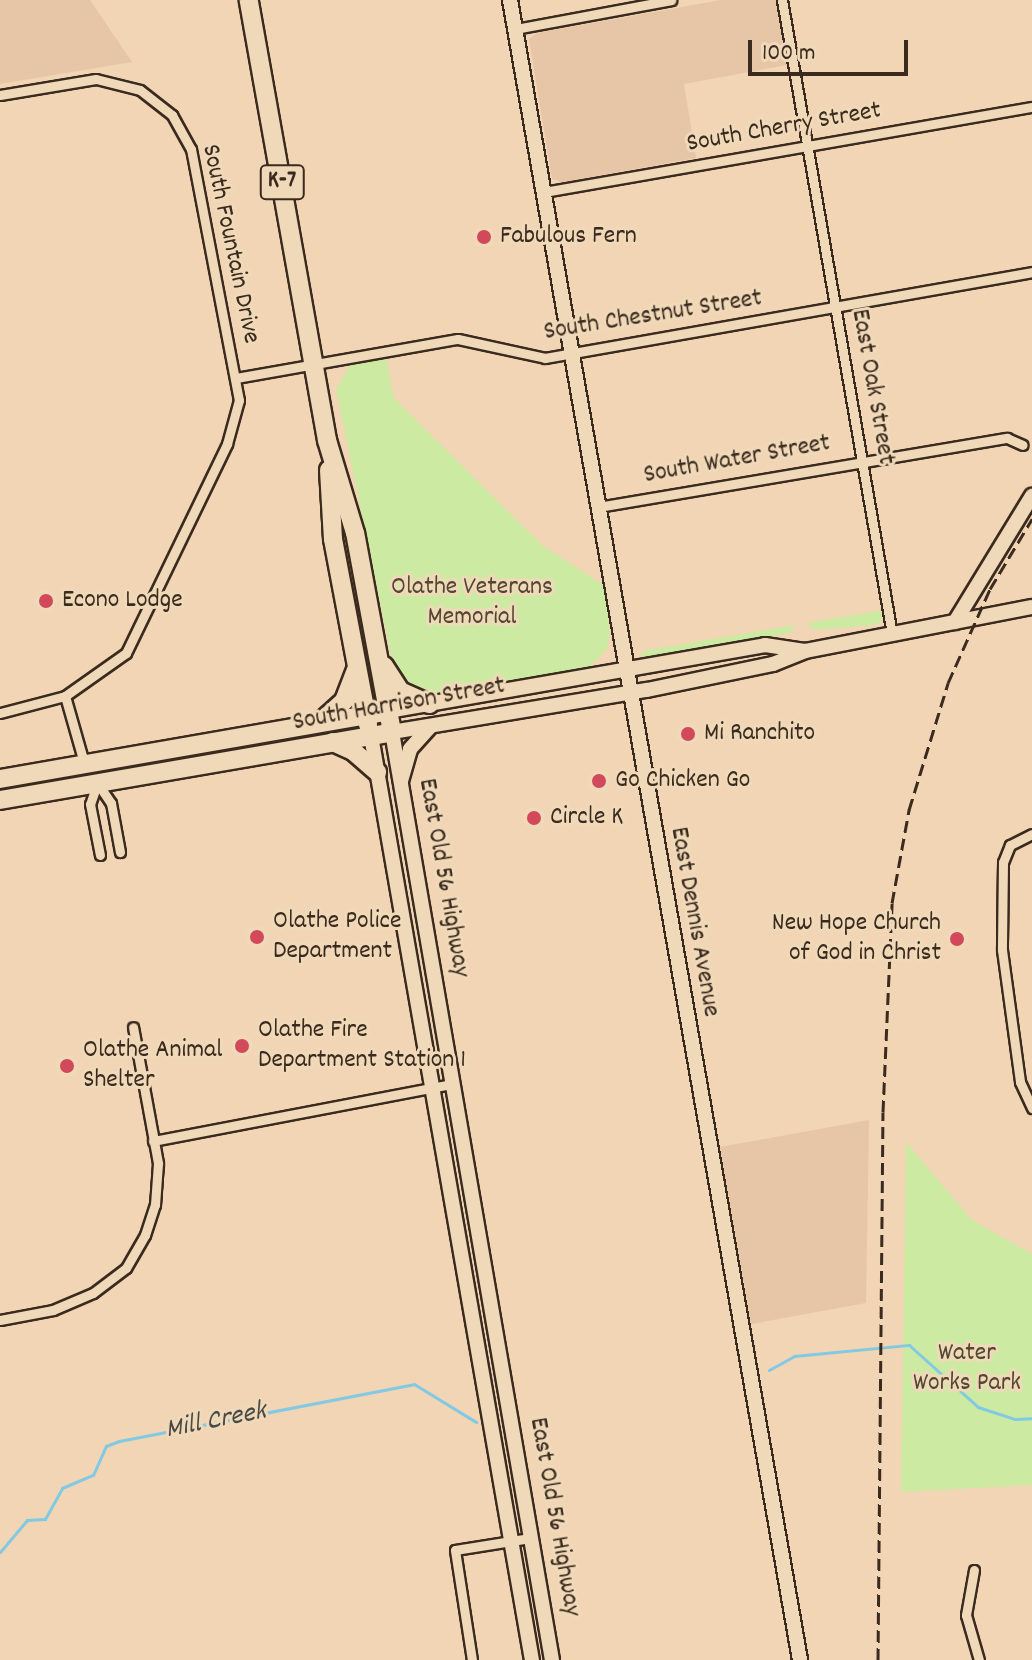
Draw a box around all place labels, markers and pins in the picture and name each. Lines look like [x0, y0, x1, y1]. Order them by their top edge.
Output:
place label: Fabulous Fern [500, 221, 637, 253]
marker: Fabulous Fern [475, 228, 493, 246]
place label: Econo Lodge [62, 585, 183, 617]
marker: Econo Lodge [37, 592, 55, 610]
place label: Mi Ranchito [704, 718, 815, 750]
marker: Mi Ranchito [679, 725, 697, 743]
place label: Go Chicken Go [615, 765, 750, 797]
marker: Go Chicken Go [590, 772, 608, 790]
place label: Circle K [550, 802, 623, 834]
marker: Circle K [525, 809, 543, 827]
place label: Olathe Police Department [273, 906, 401, 968]
place label: New Hope Church of God in Christ [772, 908, 941, 970]
marker: Olathe Police Department [248, 928, 266, 946]
marker: New Hope Church of God in Christ [948, 930, 966, 948]
place label: Olathe Fire Department Station 1 [258, 1015, 466, 1076]
place label: Olathe Animal Shelter [83, 1035, 222, 1096]
marker: Olathe Fire Department Station 1 [233, 1037, 251, 1055]
marker: Olathe Animal Shelter [58, 1057, 76, 1075]

